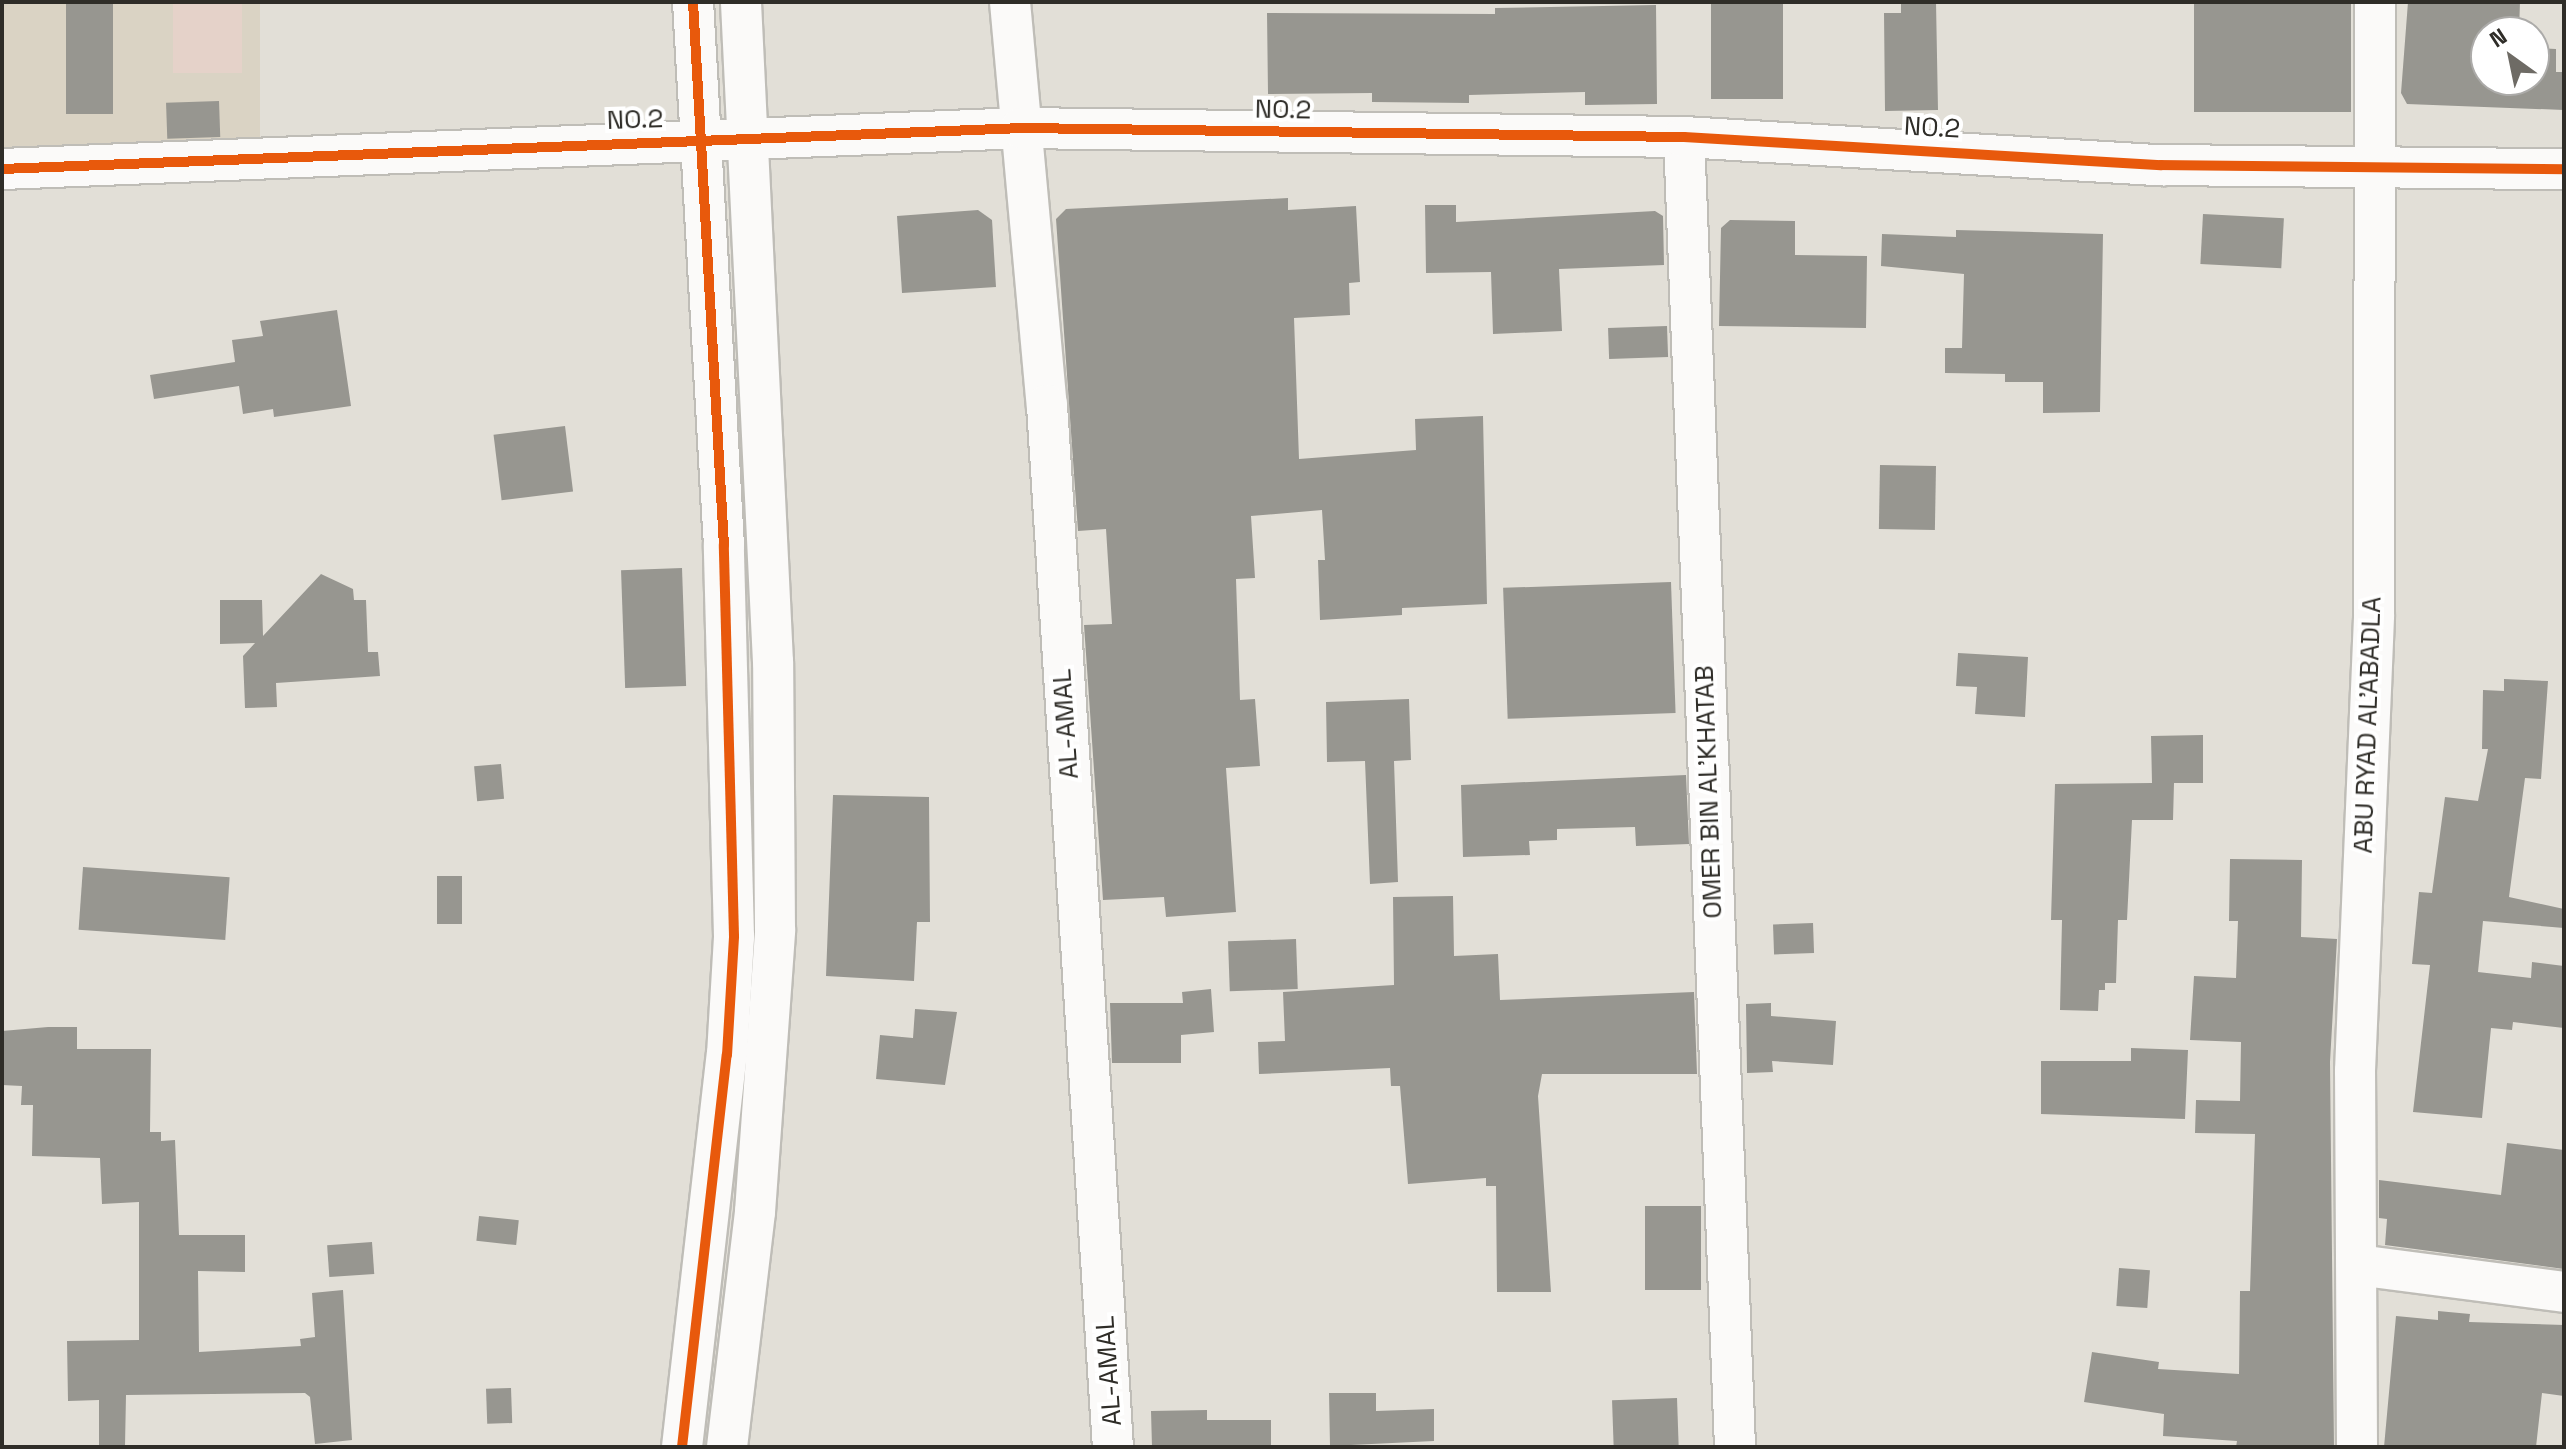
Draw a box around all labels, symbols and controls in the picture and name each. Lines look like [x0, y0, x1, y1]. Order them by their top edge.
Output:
north arrow [2470, 16, 2550, 96]
text: N [2484, 22, 2512, 53]
street label: NO.2 [1255, 94, 1311, 126]
street label: NO.2 [606, 103, 664, 137]
street label: NO.2 [1903, 111, 1961, 145]
street label: ABU RYAD AL'ABADLA [2348, 596, 2388, 854]
street label: OMER BIN AL'KHATAB [1689, 665, 1729, 919]
street label: AL-AMAL [1047, 668, 1085, 780]
street label: AL-AMAL [1090, 1315, 1128, 1427]

